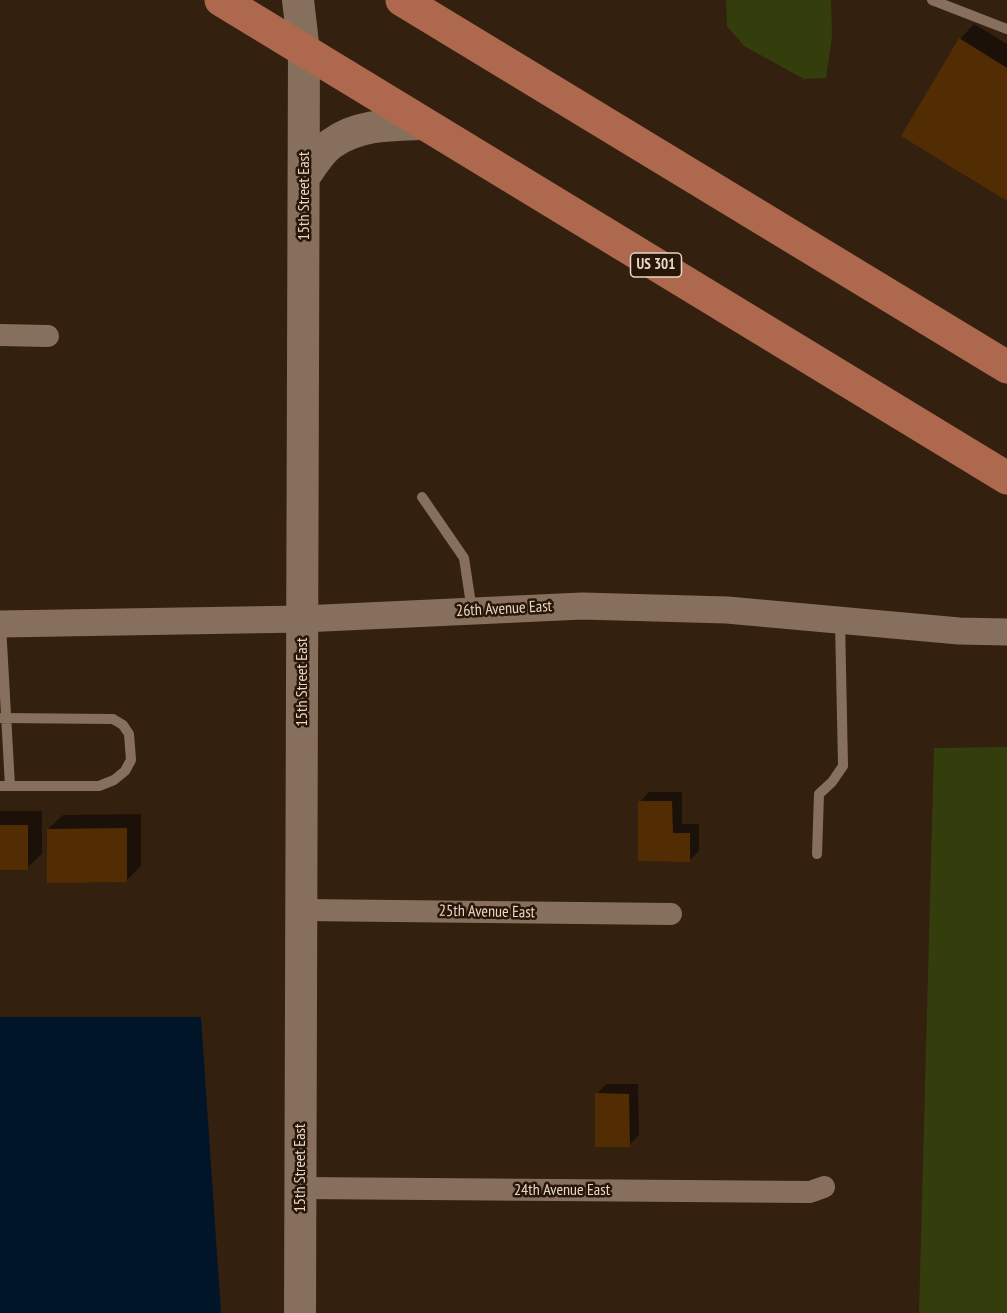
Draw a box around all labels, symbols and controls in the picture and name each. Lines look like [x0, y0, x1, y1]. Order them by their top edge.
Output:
street label: 15th Street East [294, 152, 314, 240]
road number: US 301 [630, 253, 682, 277]
street label: 26th Avenue East [455, 597, 553, 621]
street label: 15th Street East [292, 638, 312, 726]
street label: 25th Avenue East [439, 902, 535, 922]
street label: 15th Street East [290, 1124, 310, 1212]
street label: 24th Avenue East [514, 1180, 610, 1200]

